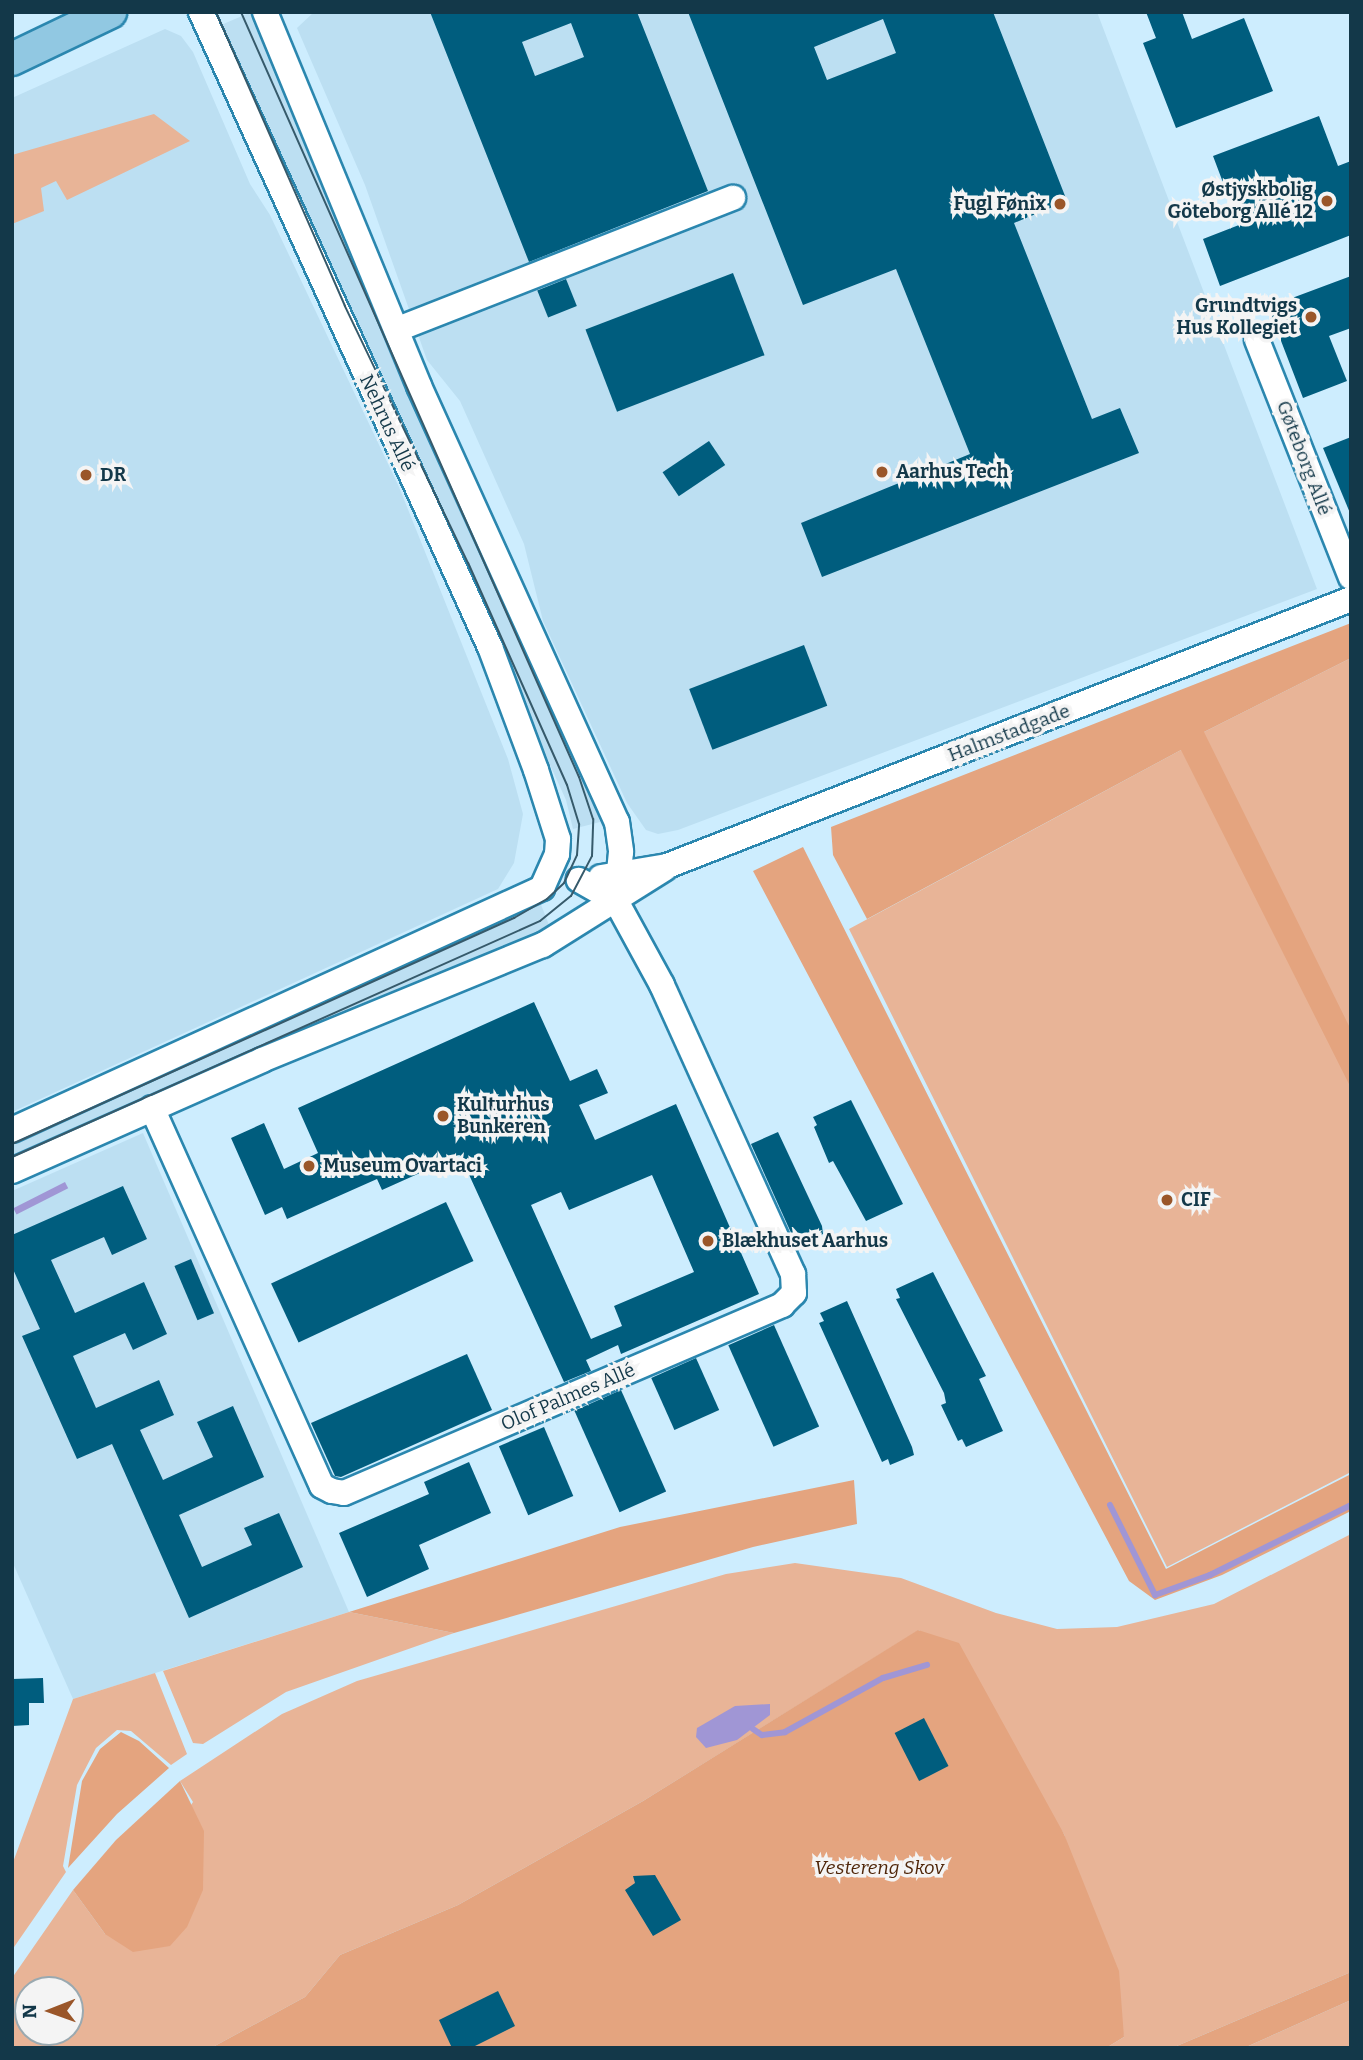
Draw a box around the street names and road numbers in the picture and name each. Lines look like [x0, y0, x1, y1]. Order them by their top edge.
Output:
street label: Nehrus Allé [355, 371, 419, 475]
street label: Gøteborg Allé [1272, 397, 1336, 519]
street label: Halmstadgade [945, 699, 1073, 767]
street label: Olof Palmes Allé [497, 1358, 639, 1436]

